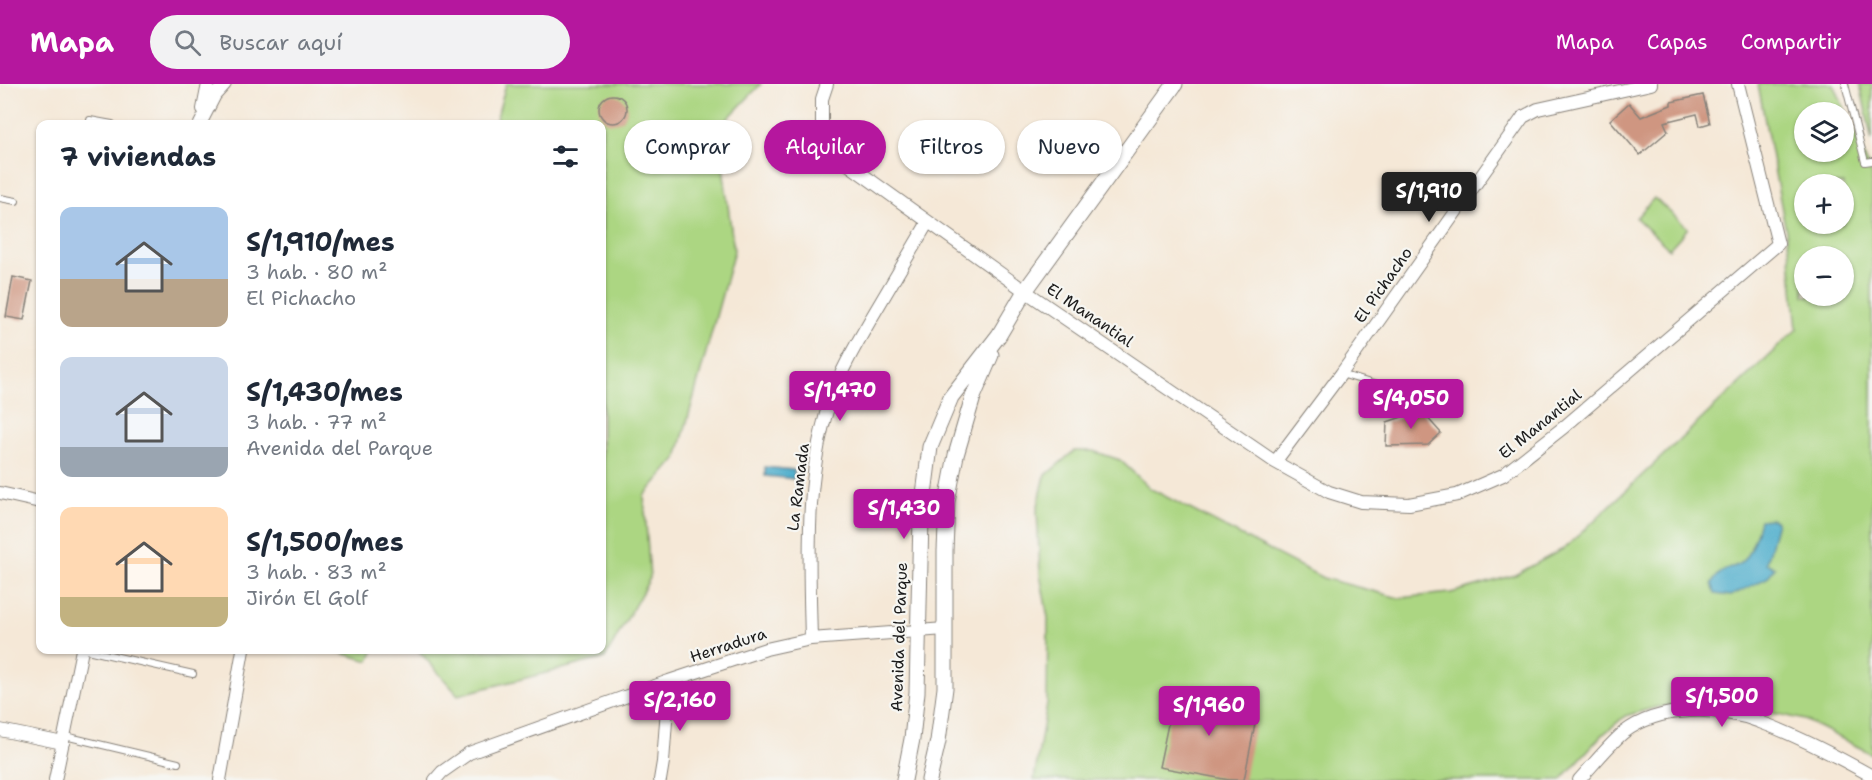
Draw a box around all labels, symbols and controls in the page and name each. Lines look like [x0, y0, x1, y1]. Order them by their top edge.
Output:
search box [150, 15, 570, 69]
text: Mapa [30, 23, 114, 61]
icon: search [171, 26, 204, 59]
text: Buscar aquí [219, 28, 342, 57]
text: Mapa [1556, 28, 1614, 56]
text: Capas [1647, 28, 1708, 56]
text: Compartir [1741, 28, 1842, 56]
map controls [1794, 102, 1854, 306]
button: layers [1794, 102, 1854, 162]
chip: Comprar [624, 120, 752, 174]
chip: Alquilar [764, 120, 886, 174]
chip: Filtros [898, 120, 1005, 174]
chip: Nuevo [1017, 120, 1122, 174]
text: 7 viviendas [60, 139, 216, 174]
icon: filters [549, 140, 582, 173]
pin: S/1,910 [1374, 172, 1484, 223]
button: + [1794, 174, 1854, 234]
text: S/1,910 [1396, 178, 1462, 204]
text: S/1,910/mes [246, 224, 395, 259]
icon: home [108, 231, 180, 303]
street label: El Pichacho [1349, 243, 1417, 327]
button: − [1794, 246, 1854, 306]
text: 3 hab. · 80 m² [246, 259, 387, 285]
street label: El Manantial [1043, 278, 1138, 352]
text: El Pichacho [246, 285, 356, 311]
pin: S/1,470 [785, 371, 895, 422]
text: S/1,430/mes [246, 374, 403, 409]
text: S/1,470 [803, 377, 877, 403]
pin: S/4,050 [1356, 379, 1466, 430]
icon: home [108, 381, 180, 453]
street label: El Manantial [1494, 384, 1586, 464]
text: S/4,050 [1372, 385, 1450, 411]
text: 3 hab. · 77 m² [246, 409, 387, 435]
text: Avenida del Parque [246, 435, 433, 461]
street label: La Ramada [782, 442, 814, 532]
pin: S/1,430 [849, 489, 959, 540]
text: S/1,430 [867, 495, 941, 521]
text: S/1,500/mes [246, 524, 404, 559]
icon: home [108, 531, 180, 603]
text: 3 hab. · 83 m² [246, 559, 387, 585]
street label: Avenida del Parque [886, 562, 912, 712]
text: Jirón El Golf [246, 585, 368, 611]
street label: Herradura [687, 623, 769, 667]
pin: S/1,500 [1667, 677, 1777, 728]
pin: S/2,160 [625, 681, 735, 732]
text: S/1,500 [1685, 683, 1759, 709]
pin: S/1,960 [1154, 686, 1264, 737]
text: S/2,160 [643, 687, 717, 713]
text: S/1,960 [1173, 692, 1245, 718]

